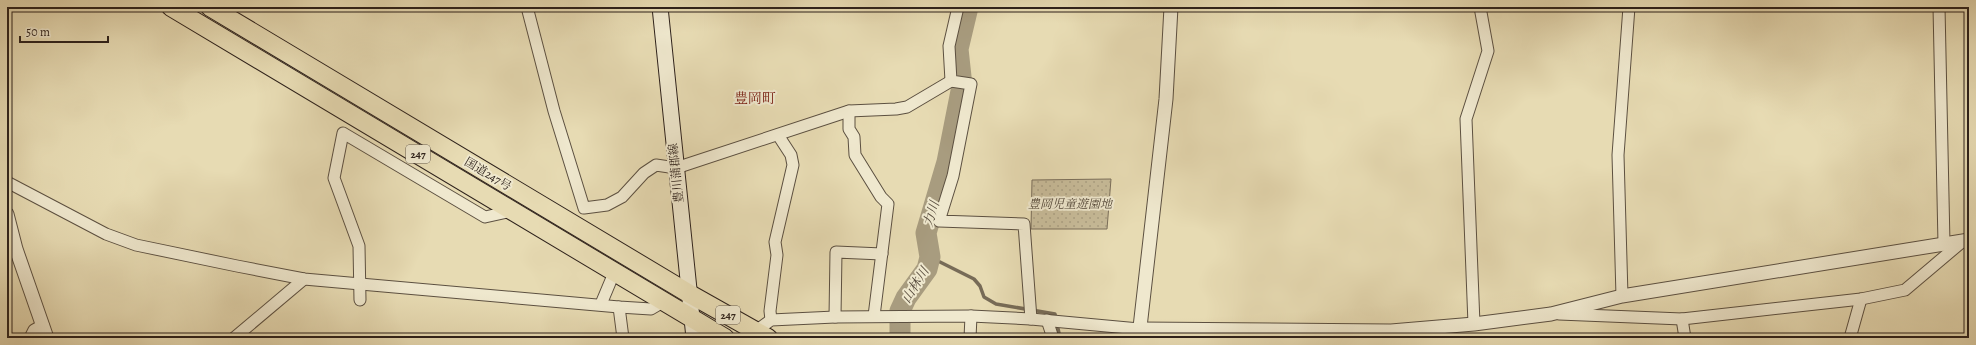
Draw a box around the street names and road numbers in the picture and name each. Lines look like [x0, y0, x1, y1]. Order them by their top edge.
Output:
street label: 豊川蒲郡線 [665, 142, 687, 204]
road number: 247 [406, 145, 430, 163]
street label: 国道247号 [462, 154, 514, 194]
road number: 247 [716, 306, 740, 324]

